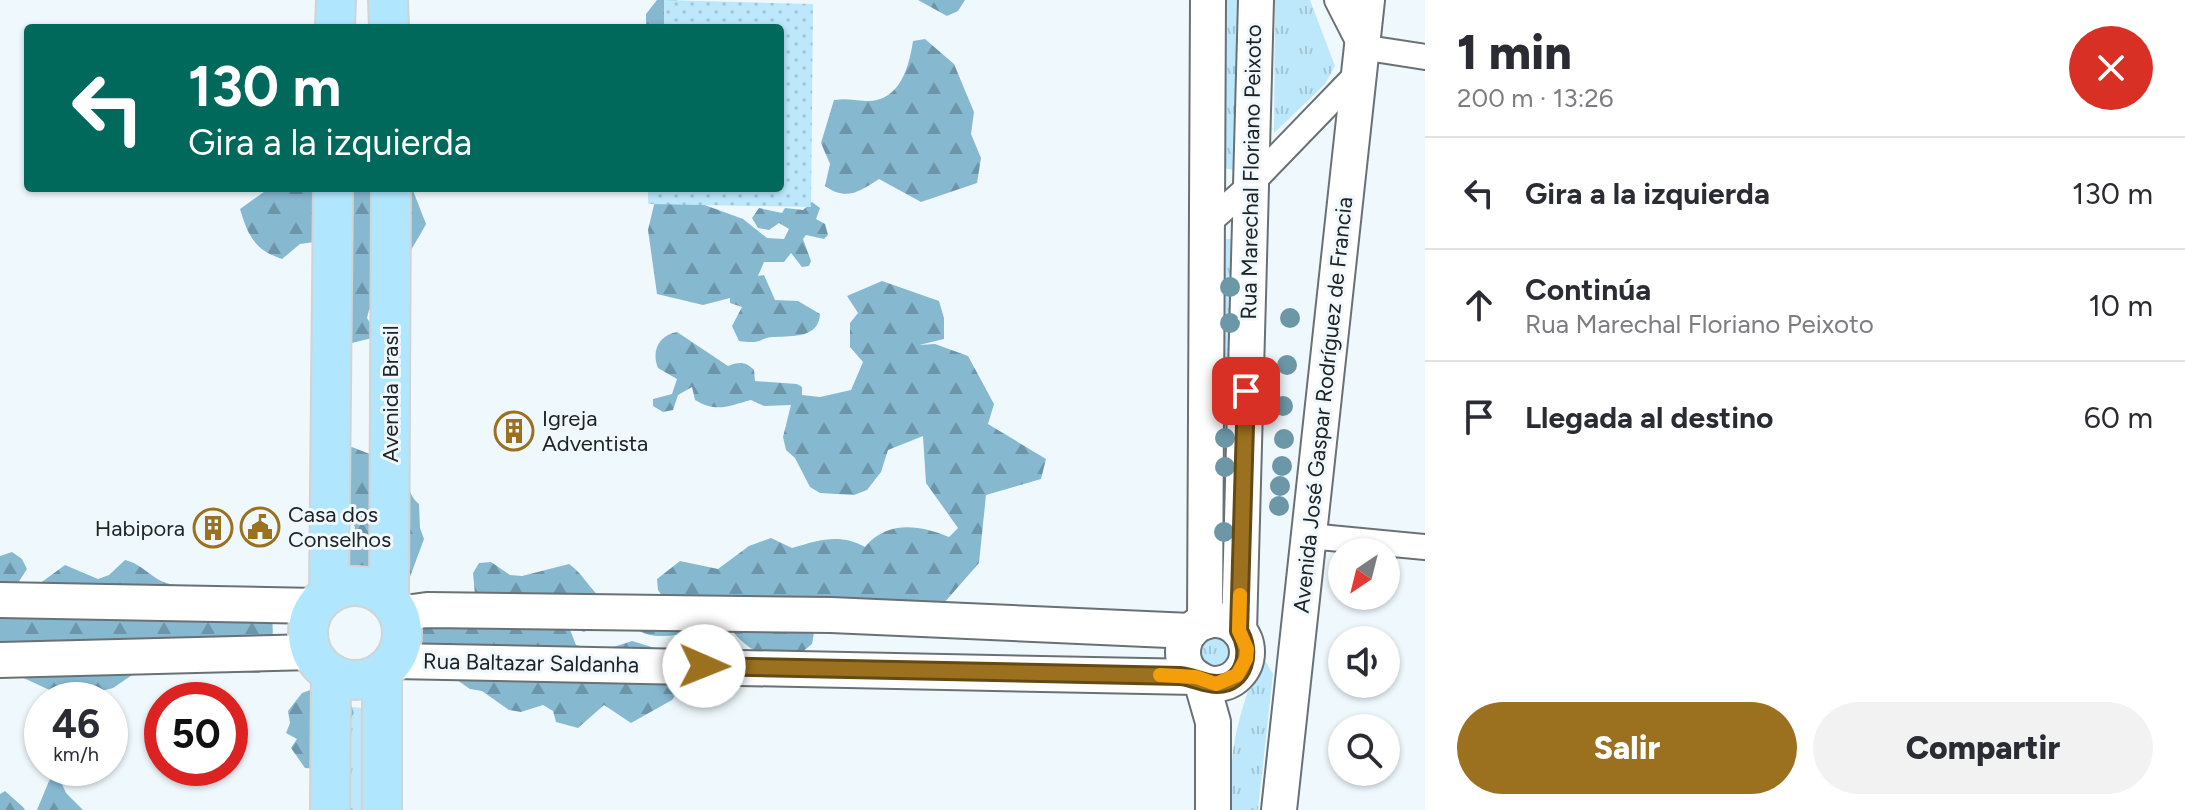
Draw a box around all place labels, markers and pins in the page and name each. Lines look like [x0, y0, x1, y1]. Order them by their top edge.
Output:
pin [1212, 357, 1280, 425]
place label: Igreja Adventista [542, 405, 648, 457]
building icon: Igreja Adventista [493, 410, 535, 452]
place label: Casa dos Conselhos [288, 501, 391, 553]
public building icon: Casa dos Conselhos [239, 506, 281, 548]
building icon: Habipora [192, 507, 234, 549]
place label: Habipora [95, 515, 185, 542]

